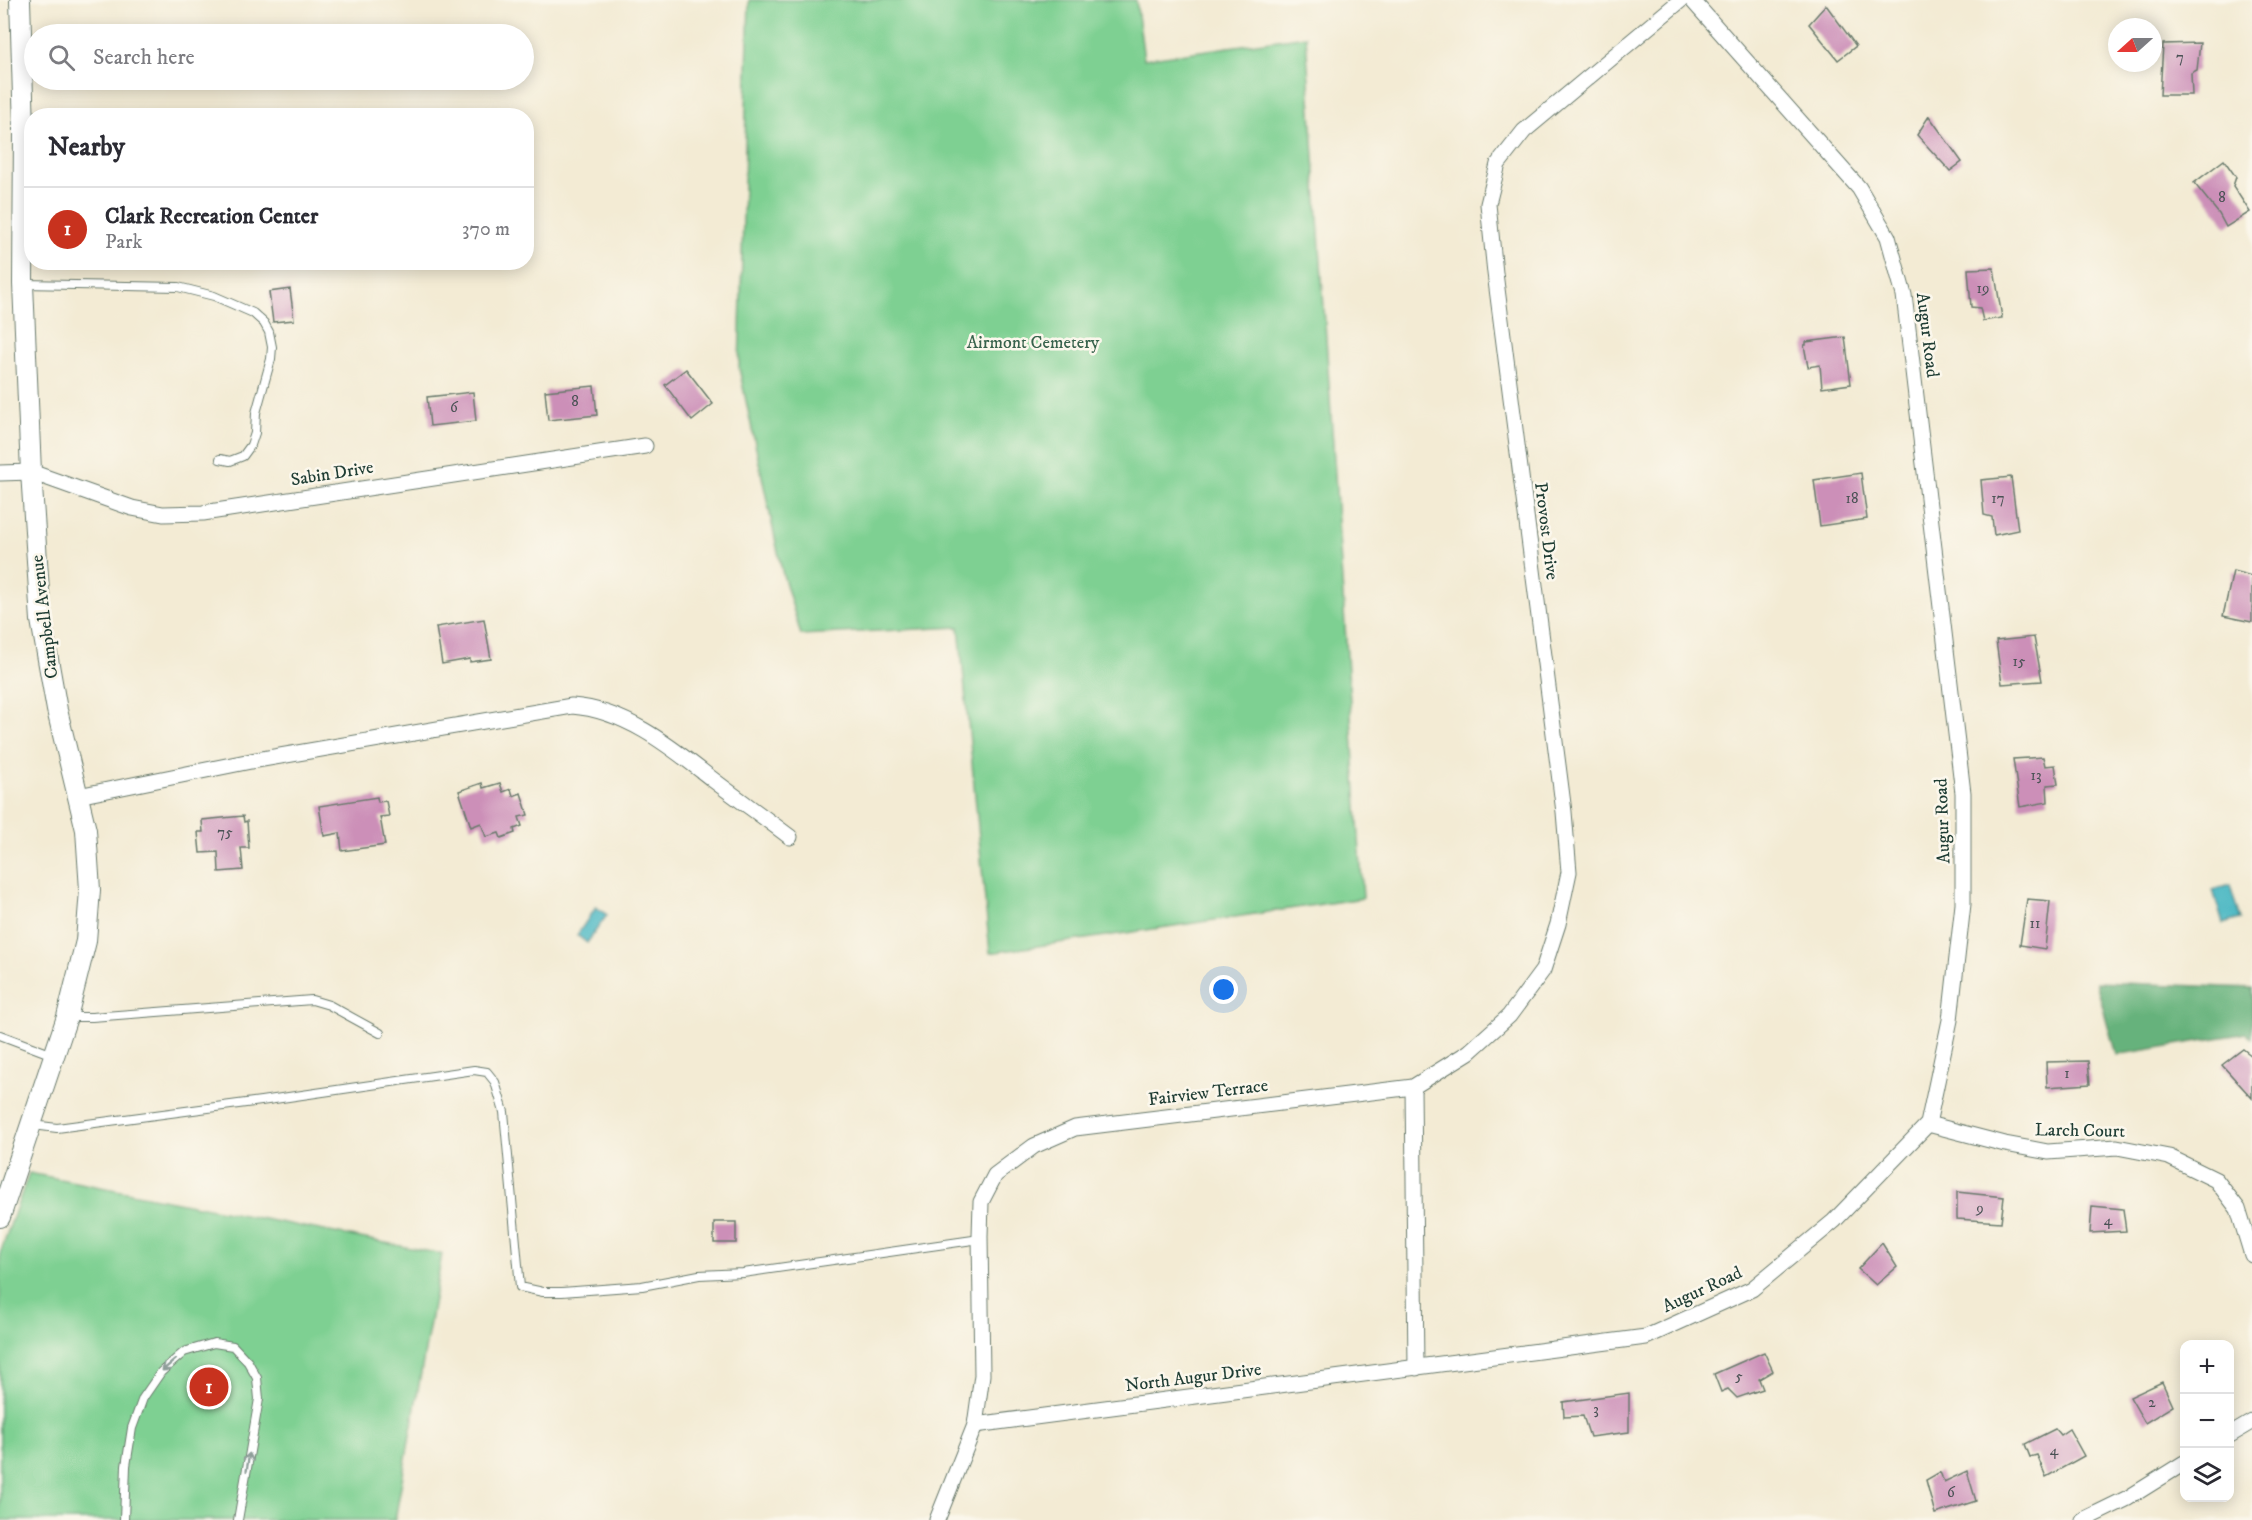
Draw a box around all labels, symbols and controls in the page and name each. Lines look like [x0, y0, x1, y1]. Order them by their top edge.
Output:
north arrow [2108, 18, 2162, 72]
search box [24, 24, 534, 90]
icon: search [45, 41, 78, 74]
text: Search here [93, 44, 195, 71]
house number: 7 [2176, 48, 2184, 67]
text: Nearby [48, 131, 125, 164]
house number: 8 [2218, 188, 2226, 207]
text: Clark Recreation Center [105, 203, 318, 230]
text: 1 [64, 217, 71, 242]
text: 370 m [462, 217, 510, 242]
text: Park [105, 230, 142, 255]
house number: 19 [1977, 279, 1989, 298]
street label: Augur Road [1911, 291, 1943, 379]
park label: Airmont Cemetery [967, 332, 1100, 354]
house number: 8 [571, 392, 579, 411]
house number: 6 [450, 398, 459, 417]
street label: Sabin Drive [289, 457, 375, 491]
street label: Provost Drive [1529, 481, 1563, 581]
house number: 18 [1845, 489, 1859, 508]
house number: 17 [1991, 489, 2005, 508]
street label: Campbell Avenue [26, 554, 64, 680]
house number: 15 [2013, 652, 2026, 671]
house number: 13 [2030, 766, 2042, 785]
street label: Augur Road [1931, 778, 1955, 864]
house number: 75 [217, 823, 233, 842]
house number: 11 [2029, 914, 2041, 933]
your location [1209, 975, 1238, 1004]
house number: 1 [2064, 1064, 2070, 1083]
street label: Fairview Terrace [1147, 1075, 1269, 1111]
street label: Larch Court [2035, 1119, 2125, 1143]
house number: 9 [1975, 1199, 1984, 1218]
house number: 4 [2104, 1211, 2113, 1230]
street label: Augur Road [1659, 1262, 1746, 1318]
map controls [2180, 1340, 2234, 1502]
button: + [2180, 1340, 2234, 1394]
one-way arrow [161, 1358, 177, 1371]
street label: North Augur Drive [1124, 1359, 1263, 1397]
pin: 1 [190, 1364, 228, 1410]
house number: 5 [1735, 1367, 1743, 1386]
house number: 2 [2148, 1393, 2156, 1412]
button: − [2180, 1394, 2234, 1448]
house number: 3 [1593, 1400, 1599, 1419]
house number: 4 [2050, 1441, 2059, 1460]
button: layers [2180, 1448, 2234, 1502]
one-way arrow [243, 1453, 254, 1473]
house number: 6 [1947, 1483, 1956, 1502]

